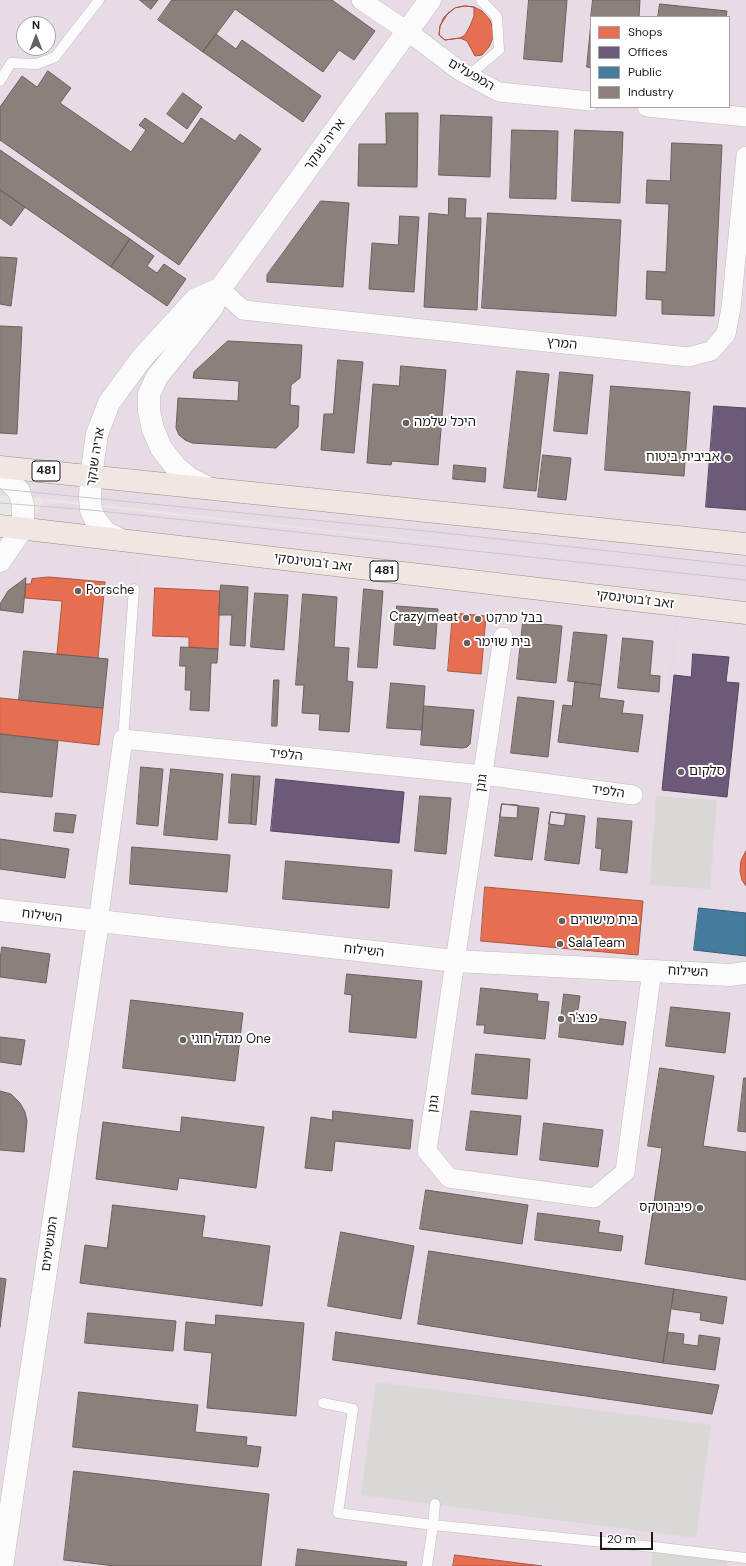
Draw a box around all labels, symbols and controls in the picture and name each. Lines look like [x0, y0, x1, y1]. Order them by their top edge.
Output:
north arrow [16, 16, 56, 56]
legend [590, 16, 730, 108]
text: N [32, 18, 40, 32]
text: Shops [628, 24, 663, 40]
text: Offices [628, 44, 668, 60]
street label: המפעלים [445, 55, 497, 95]
text: Public [628, 64, 662, 80]
text: Industry [628, 84, 674, 100]
street label: אריה שנקר [301, 116, 349, 174]
street label: המרץ [546, 335, 578, 353]
place label: היכל שלמה [414, 415, 476, 431]
marker: היכל שלמה [401, 418, 411, 428]
street label: אריה שנקר [84, 426, 108, 488]
place label: אביבית ביטוח [646, 450, 720, 466]
marker: אביבית ביטוח [723, 453, 733, 463]
road number: 481 [32, 461, 60, 481]
street label: זאב ז'בוטינסקי [273, 550, 353, 576]
road number: 481 [370, 561, 398, 581]
place label: Porsche [86, 583, 135, 599]
marker: Porsche [73, 586, 83, 596]
street label: זאב ז'בוטינסקי [595, 587, 675, 613]
place label: Crazy meat [389, 610, 458, 626]
place label: בבל מרקט [486, 611, 543, 627]
marker: Crazy meat [461, 613, 471, 623]
marker: בבל מרקט [473, 614, 483, 624]
place label: בית שוימר [475, 635, 531, 651]
marker: בית שוימר [462, 638, 472, 648]
street label: הלפיד [269, 745, 303, 765]
place label: סלקום [689, 764, 725, 780]
marker: סלקום [676, 767, 686, 777]
street label: גונן [473, 773, 491, 793]
street label: הלפיד [590, 782, 626, 802]
street label: השילוח [21, 906, 63, 926]
place label: בית מישורים [570, 913, 638, 929]
marker: בית מישורים [557, 916, 567, 926]
place label: SalaTeam [568, 936, 625, 952]
marker: SalaTeam [555, 939, 565, 949]
street label: השילוח [343, 941, 385, 961]
street label: השילוח [667, 963, 709, 981]
place label: פנצ'ר [569, 1011, 598, 1027]
marker: פנצ'ר [556, 1014, 566, 1024]
place label: מגדל חוגי One [191, 1032, 271, 1048]
marker: מגדל חוגי One [178, 1035, 188, 1045]
street label: גונן [425, 1094, 443, 1114]
place label: פיברוטקס [639, 1200, 692, 1216]
marker: פיברוטקס [695, 1203, 705, 1213]
street label: המגשימים [38, 1215, 62, 1273]
scale bar [602, 1524, 655, 1550]
text: 20 m [607, 1531, 636, 1547]

